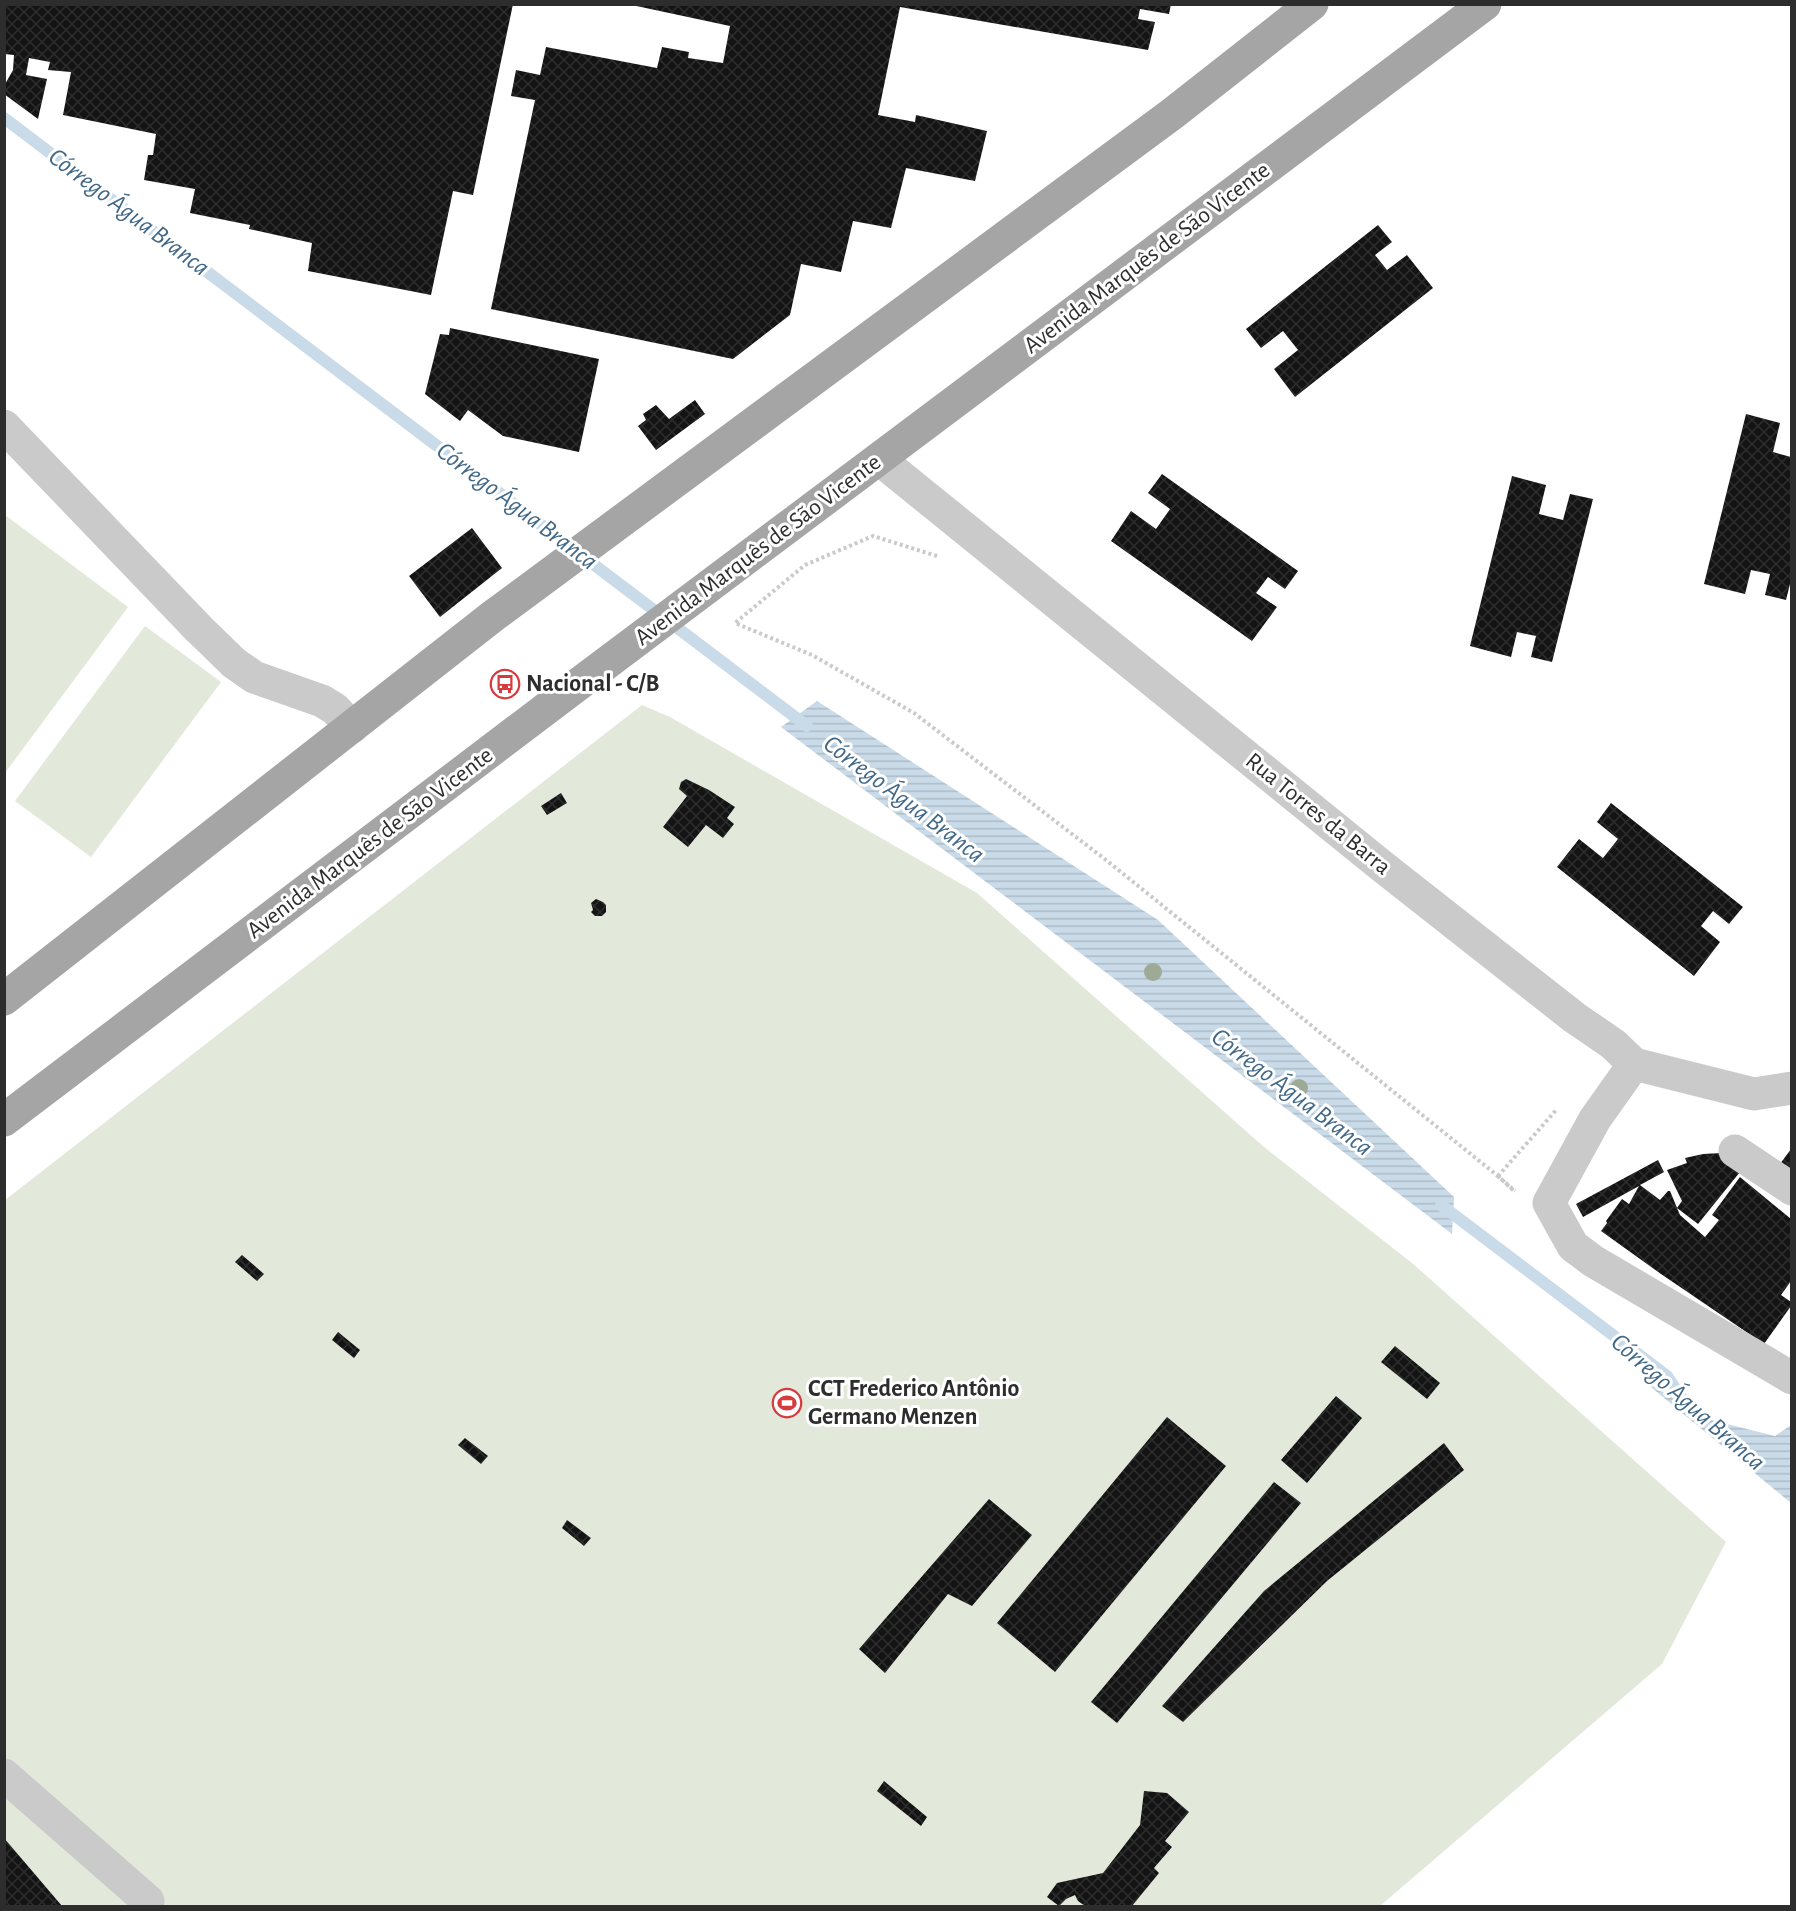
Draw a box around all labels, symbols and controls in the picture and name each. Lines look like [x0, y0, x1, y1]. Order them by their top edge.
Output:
water label: Córrego Água Branca [44, 142, 215, 281]
street label: Avenida Marquês de São Vicente [1020, 158, 1274, 358]
water label: Córrego Água Branca [432, 436, 603, 575]
street label: Avenida Marquês de São Vicente [631, 450, 885, 650]
bus stop icon: Nacional - C/B [489, 668, 521, 700]
place label: Nacional - C/B [526, 672, 659, 696]
water label: Córrego Água Branca [819, 729, 990, 868]
street label: Avenida Marquês de São Vicente [243, 743, 497, 943]
street label: Rua Torres da Barra [1241, 748, 1395, 880]
water label: Córrego Água Branca [1207, 1022, 1378, 1161]
water label: Córrego Água Branca [1606, 1328, 1770, 1475]
place label: CCT Frederico Antônio Germano Menzen [808, 1377, 1019, 1429]
sports icon: CCT Frederico Antônio Germano Menzen [771, 1387, 803, 1419]

